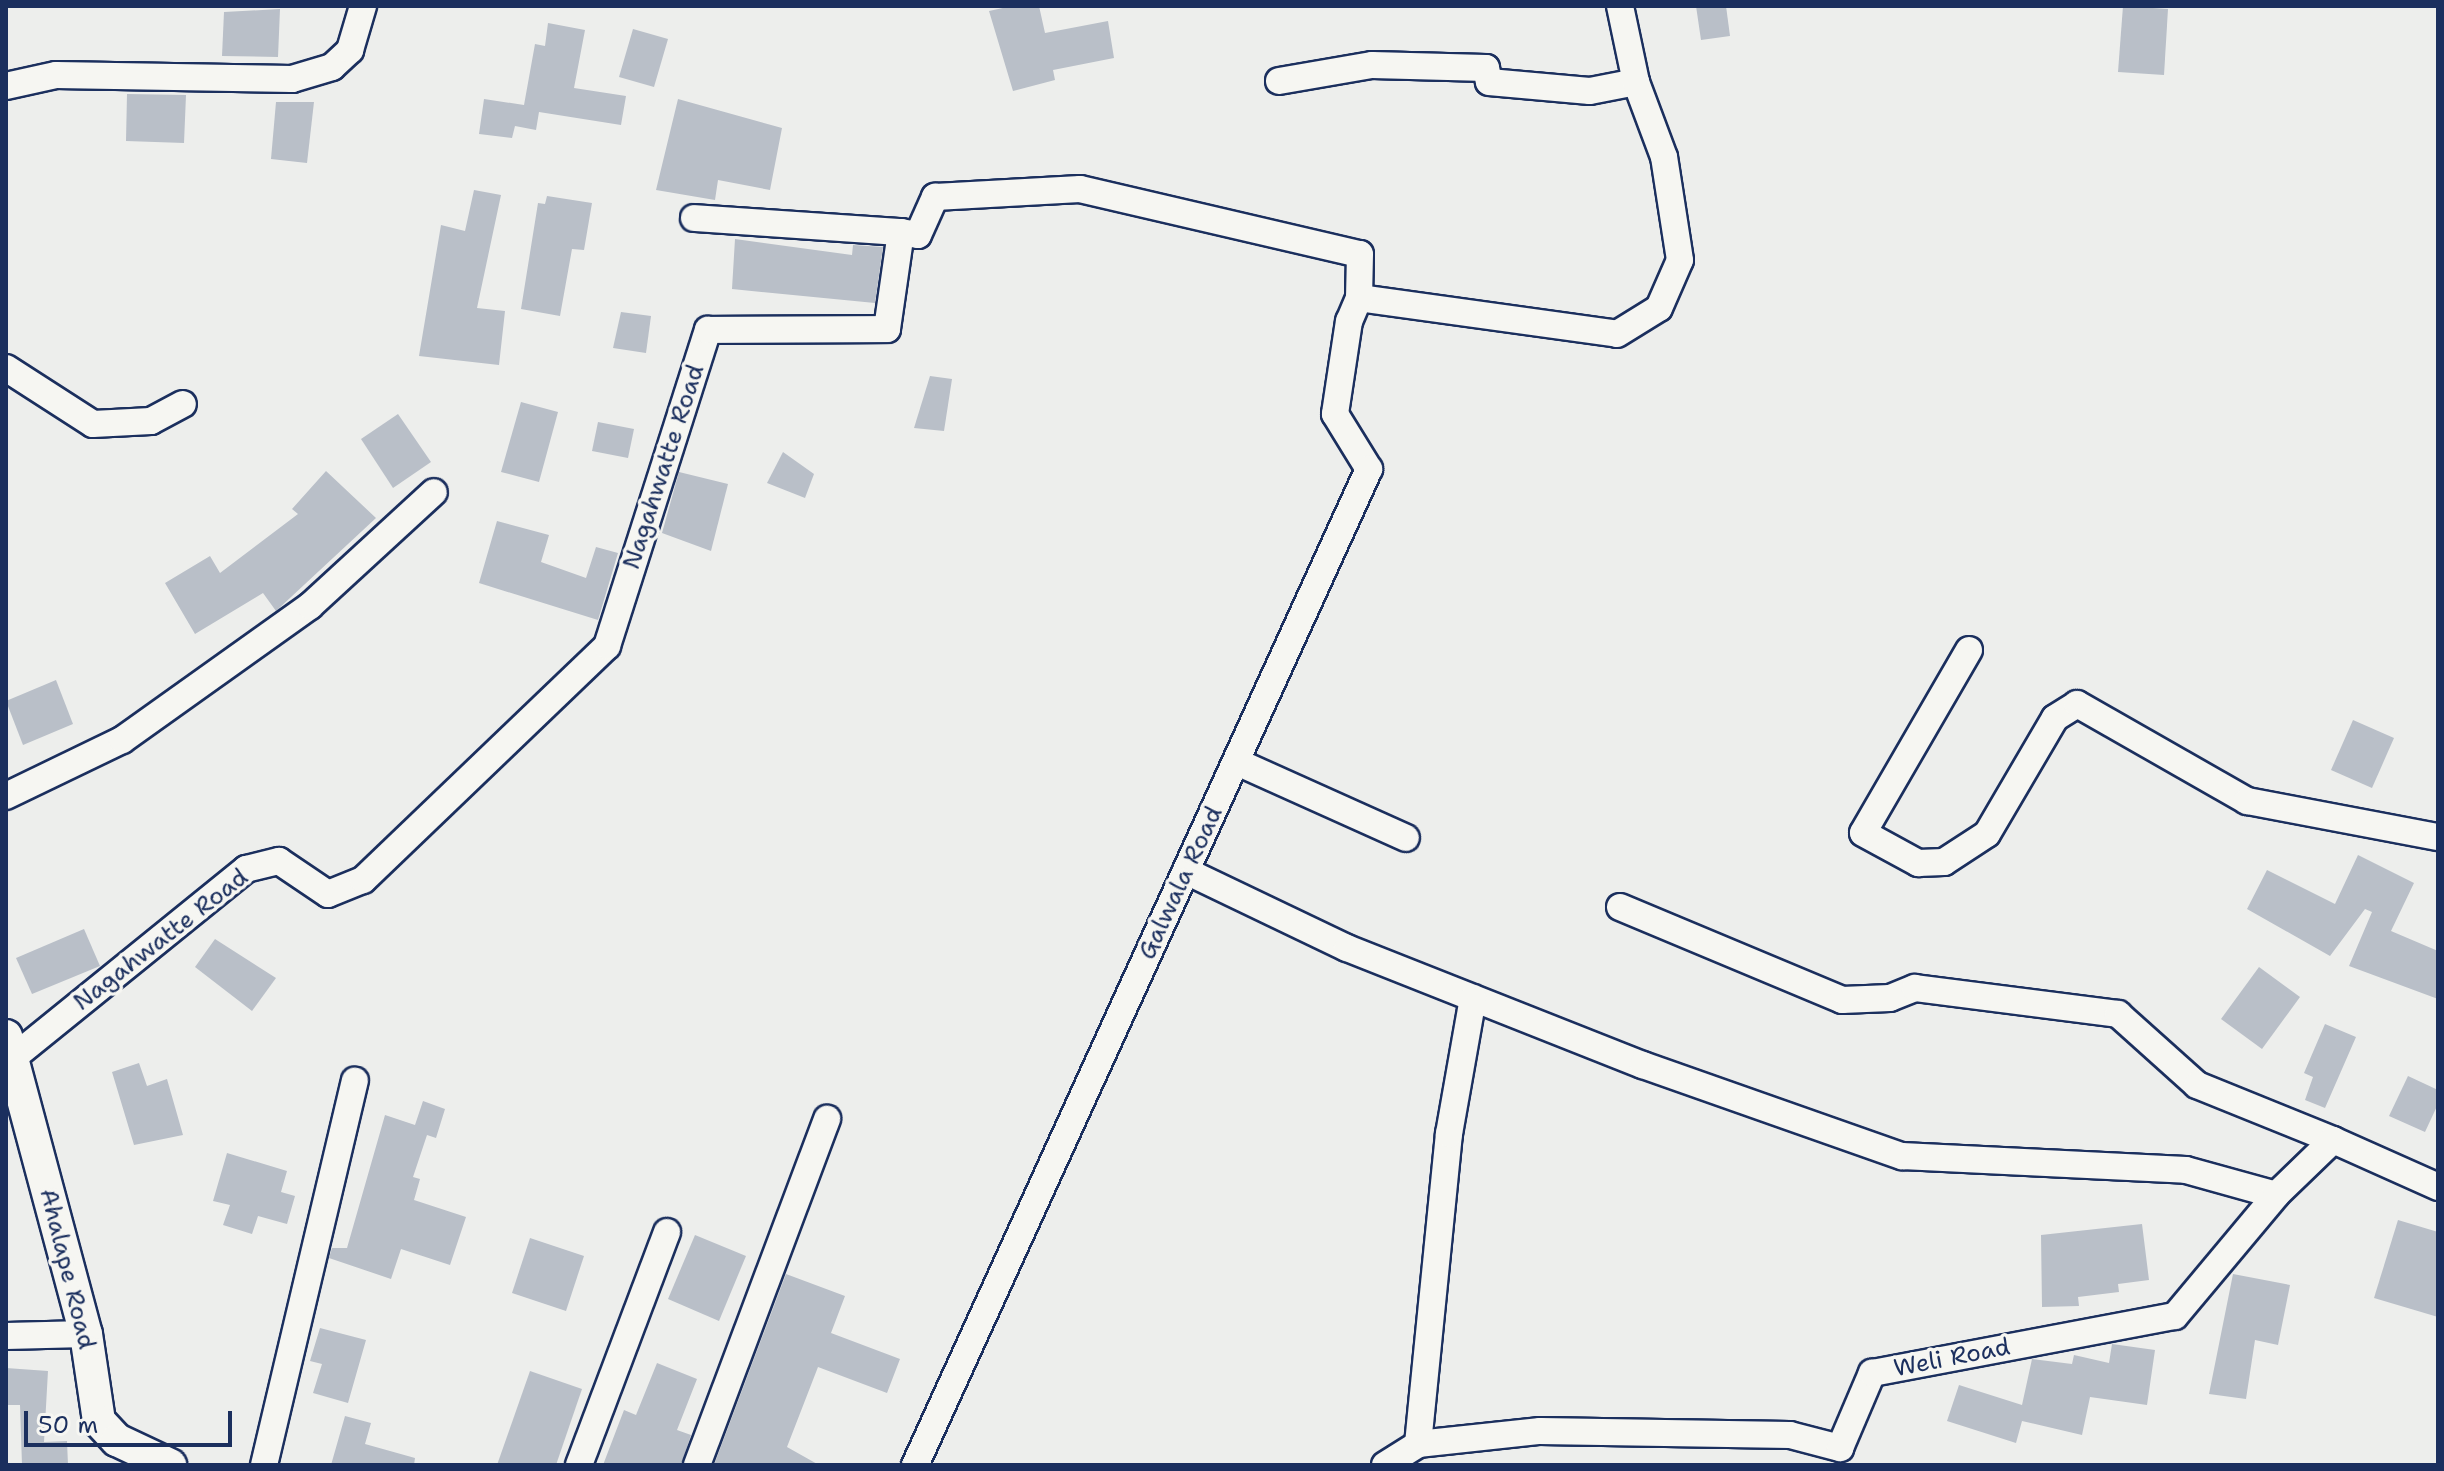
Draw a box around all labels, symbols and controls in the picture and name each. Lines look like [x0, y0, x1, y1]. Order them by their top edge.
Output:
street label: Nagahwatte Road [617, 361, 711, 573]
street label: Galwala Road [1133, 802, 1229, 964]
street label: Nagahwatte Road [68, 863, 254, 1017]
street label: Ahalape Road [33, 1186, 101, 1352]
street label: Weli Road [1891, 1333, 2013, 1383]
scale bar [28, 1395, 236, 1445]
text: 50 m [38, 1409, 98, 1441]

